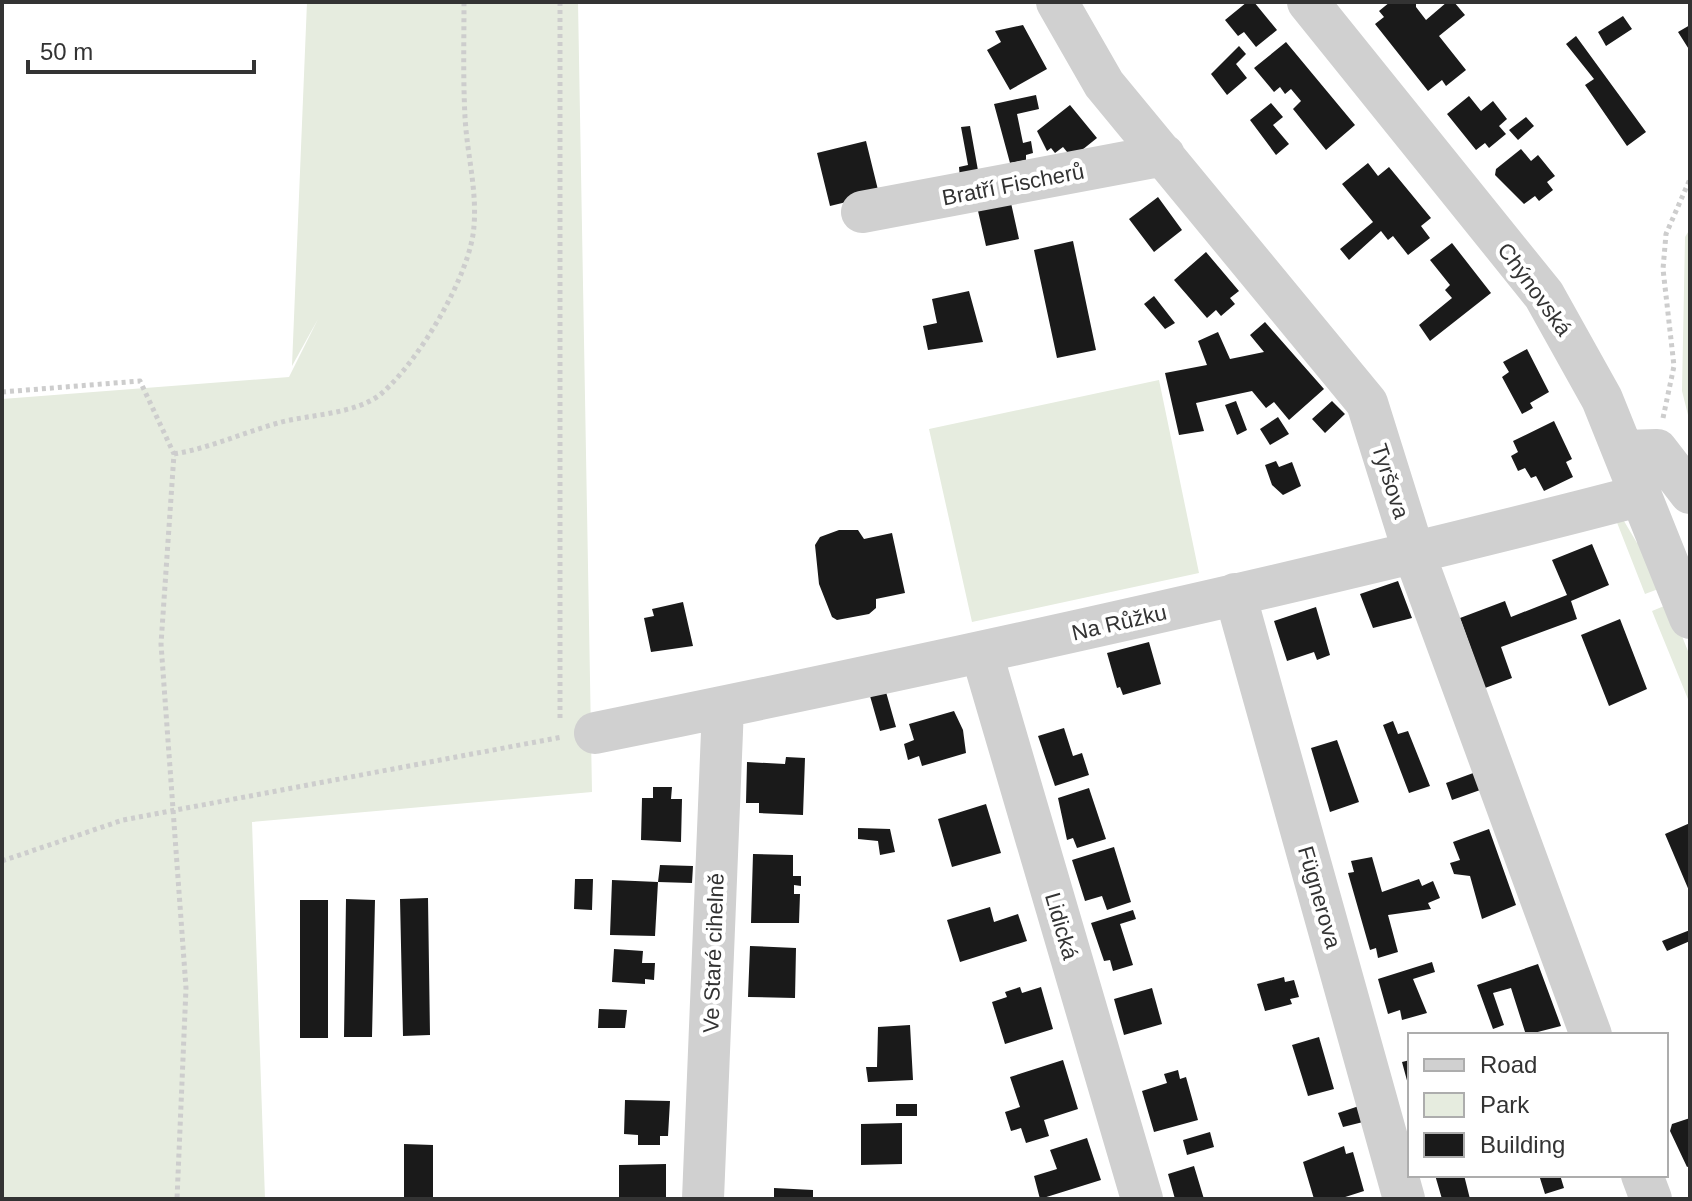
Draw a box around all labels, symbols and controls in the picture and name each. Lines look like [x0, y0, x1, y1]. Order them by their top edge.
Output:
scale bar [28, 24, 254, 74]
text: 50 m [40, 38, 93, 65]
street label: Bratří Fischerů [940, 158, 1086, 211]
street label: Chýnovská [1492, 238, 1577, 341]
street label: Tyršova [1367, 441, 1415, 522]
street label: Na Růžku [1069, 599, 1169, 646]
street label: Fügnerova [1293, 843, 1346, 952]
street label: Ve Staré cihelně [698, 873, 729, 1034]
street label: Lidická [1040, 890, 1083, 963]
legend [1408, 1033, 1668, 1177]
text: Road [1480, 1051, 1537, 1078]
text: Park [1480, 1091, 1530, 1118]
text: Building [1480, 1131, 1565, 1158]

